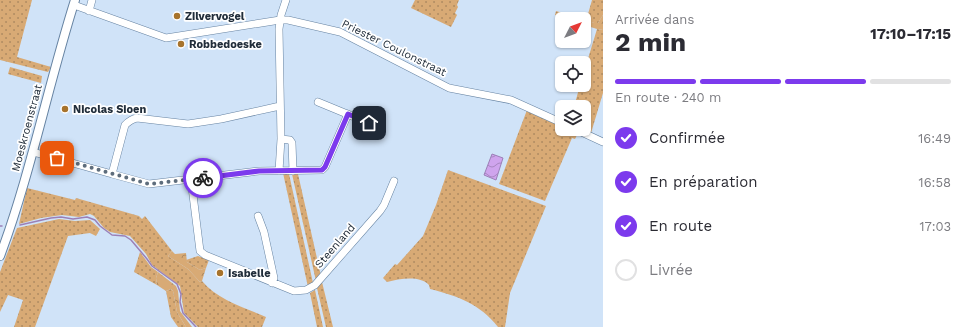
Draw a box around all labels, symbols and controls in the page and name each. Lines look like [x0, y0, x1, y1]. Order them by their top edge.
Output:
place label: Zilvervogel [185, 10, 245, 23]
marker: Zilvervogel [172, 11, 182, 21]
north arrow [555, 12, 591, 48]
map controls [555, 12, 591, 136]
text: Arrivée dans [615, 12, 694, 27]
street label: Priester Coulonstraat [340, 17, 449, 79]
text: 17:10–17:15 [870, 25, 951, 43]
text: 2 min [615, 27, 686, 57]
place label: Robbedoeske [189, 38, 262, 51]
marker: Robbedoeske [176, 39, 186, 49]
button: locate [555, 56, 591, 92]
street label: Moeskroenstraat [9, 83, 45, 173]
text: En route · 240 m [615, 90, 721, 105]
button: layers [555, 100, 591, 136]
place label: Nicolas Sioen [73, 103, 146, 116]
marker: Nicolas Sioen [60, 104, 70, 114]
pin [352, 106, 386, 140]
icon: home [358, 112, 380, 134]
icon: check [615, 127, 637, 149]
text: Confirmée [649, 129, 725, 147]
text: 16:49 [918, 131, 951, 146]
pin [40, 141, 74, 175]
icon: bag [46, 147, 68, 169]
courier [183, 158, 223, 198]
icon: bike [192, 167, 214, 189]
icon: check [615, 171, 637, 193]
text: En préparation [649, 173, 757, 191]
text: 16:58 [919, 175, 951, 190]
icon: check [615, 215, 637, 237]
text: En route [649, 217, 712, 235]
text: 17:03 [919, 219, 951, 234]
street label: Steenland [312, 221, 358, 271]
text: Livrée [649, 261, 693, 279]
place label: Isabelle [228, 267, 271, 280]
marker: Isabelle [215, 268, 225, 278]

